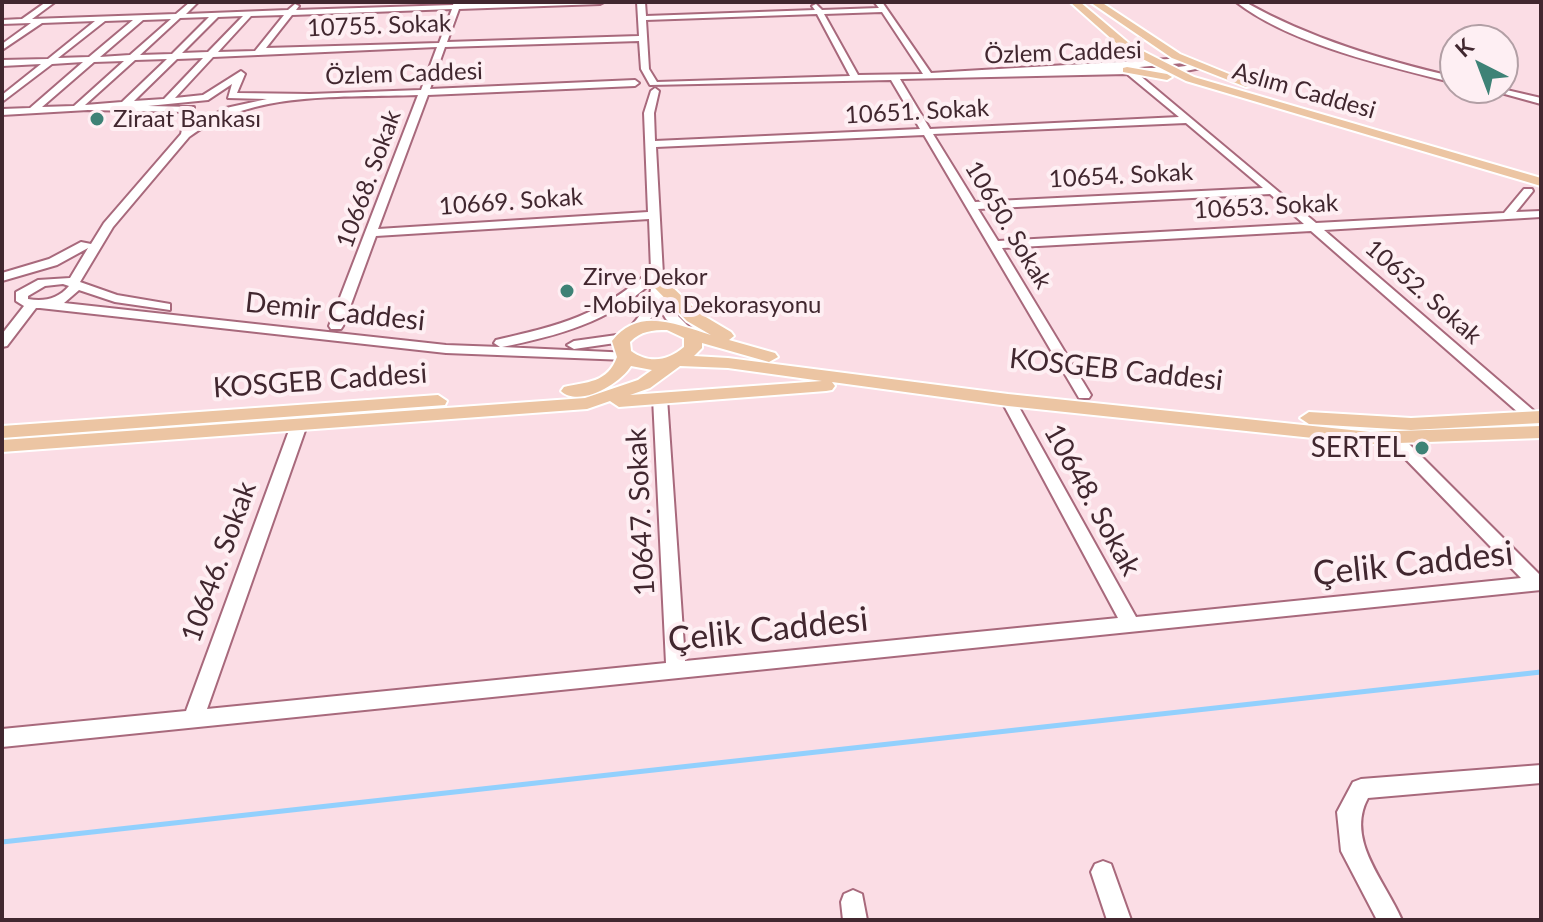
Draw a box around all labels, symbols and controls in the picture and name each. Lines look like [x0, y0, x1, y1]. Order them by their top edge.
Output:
street label: 10755. Sokak [306, 9, 452, 43]
north arrow [1439, 24, 1519, 104]
text: K [1449, 32, 1479, 62]
street label: Özlem Caddesi [984, 36, 1142, 70]
street label: Özlem Caddesi [325, 57, 483, 91]
street label: Aslım Caddesi [1229, 57, 1379, 125]
street label: 10651. Sokak [844, 94, 990, 130]
place label: Ziraat Bankası [113, 105, 261, 133]
street label: 10668. Sokak [331, 106, 407, 252]
marker: Ziraat Bankası [88, 110, 106, 128]
street label: 10650. Sokak [959, 156, 1057, 294]
street label: 10654. Sokak [1048, 158, 1194, 194]
street label: 10669. Sokak [438, 183, 584, 221]
street label: 10653. Sokak [1193, 189, 1339, 225]
street label: 10652. Sokak [1359, 234, 1487, 350]
place label: Zirve Dekor -Mobilya Dekorasyonu [583, 263, 821, 319]
marker: Zirve Dekor -Mobilya Dekorasyonu [558, 282, 576, 300]
street label: Demir Caddesi [243, 286, 427, 338]
street label: KOSGEB Caddesi [1008, 342, 1224, 398]
street label: KOSGEB Caddesi [212, 357, 428, 405]
street label: 10648. Sokak [1037, 418, 1147, 582]
street label: 10647. Sokak [620, 427, 662, 597]
place label: SERTEL [1311, 431, 1406, 465]
marker: SERTEL [1413, 439, 1431, 457]
street label: 10646. Sokak [174, 477, 264, 647]
street label: Çelik Caddesi [1311, 533, 1515, 595]
street label: Çelik Caddesi [666, 599, 870, 661]

